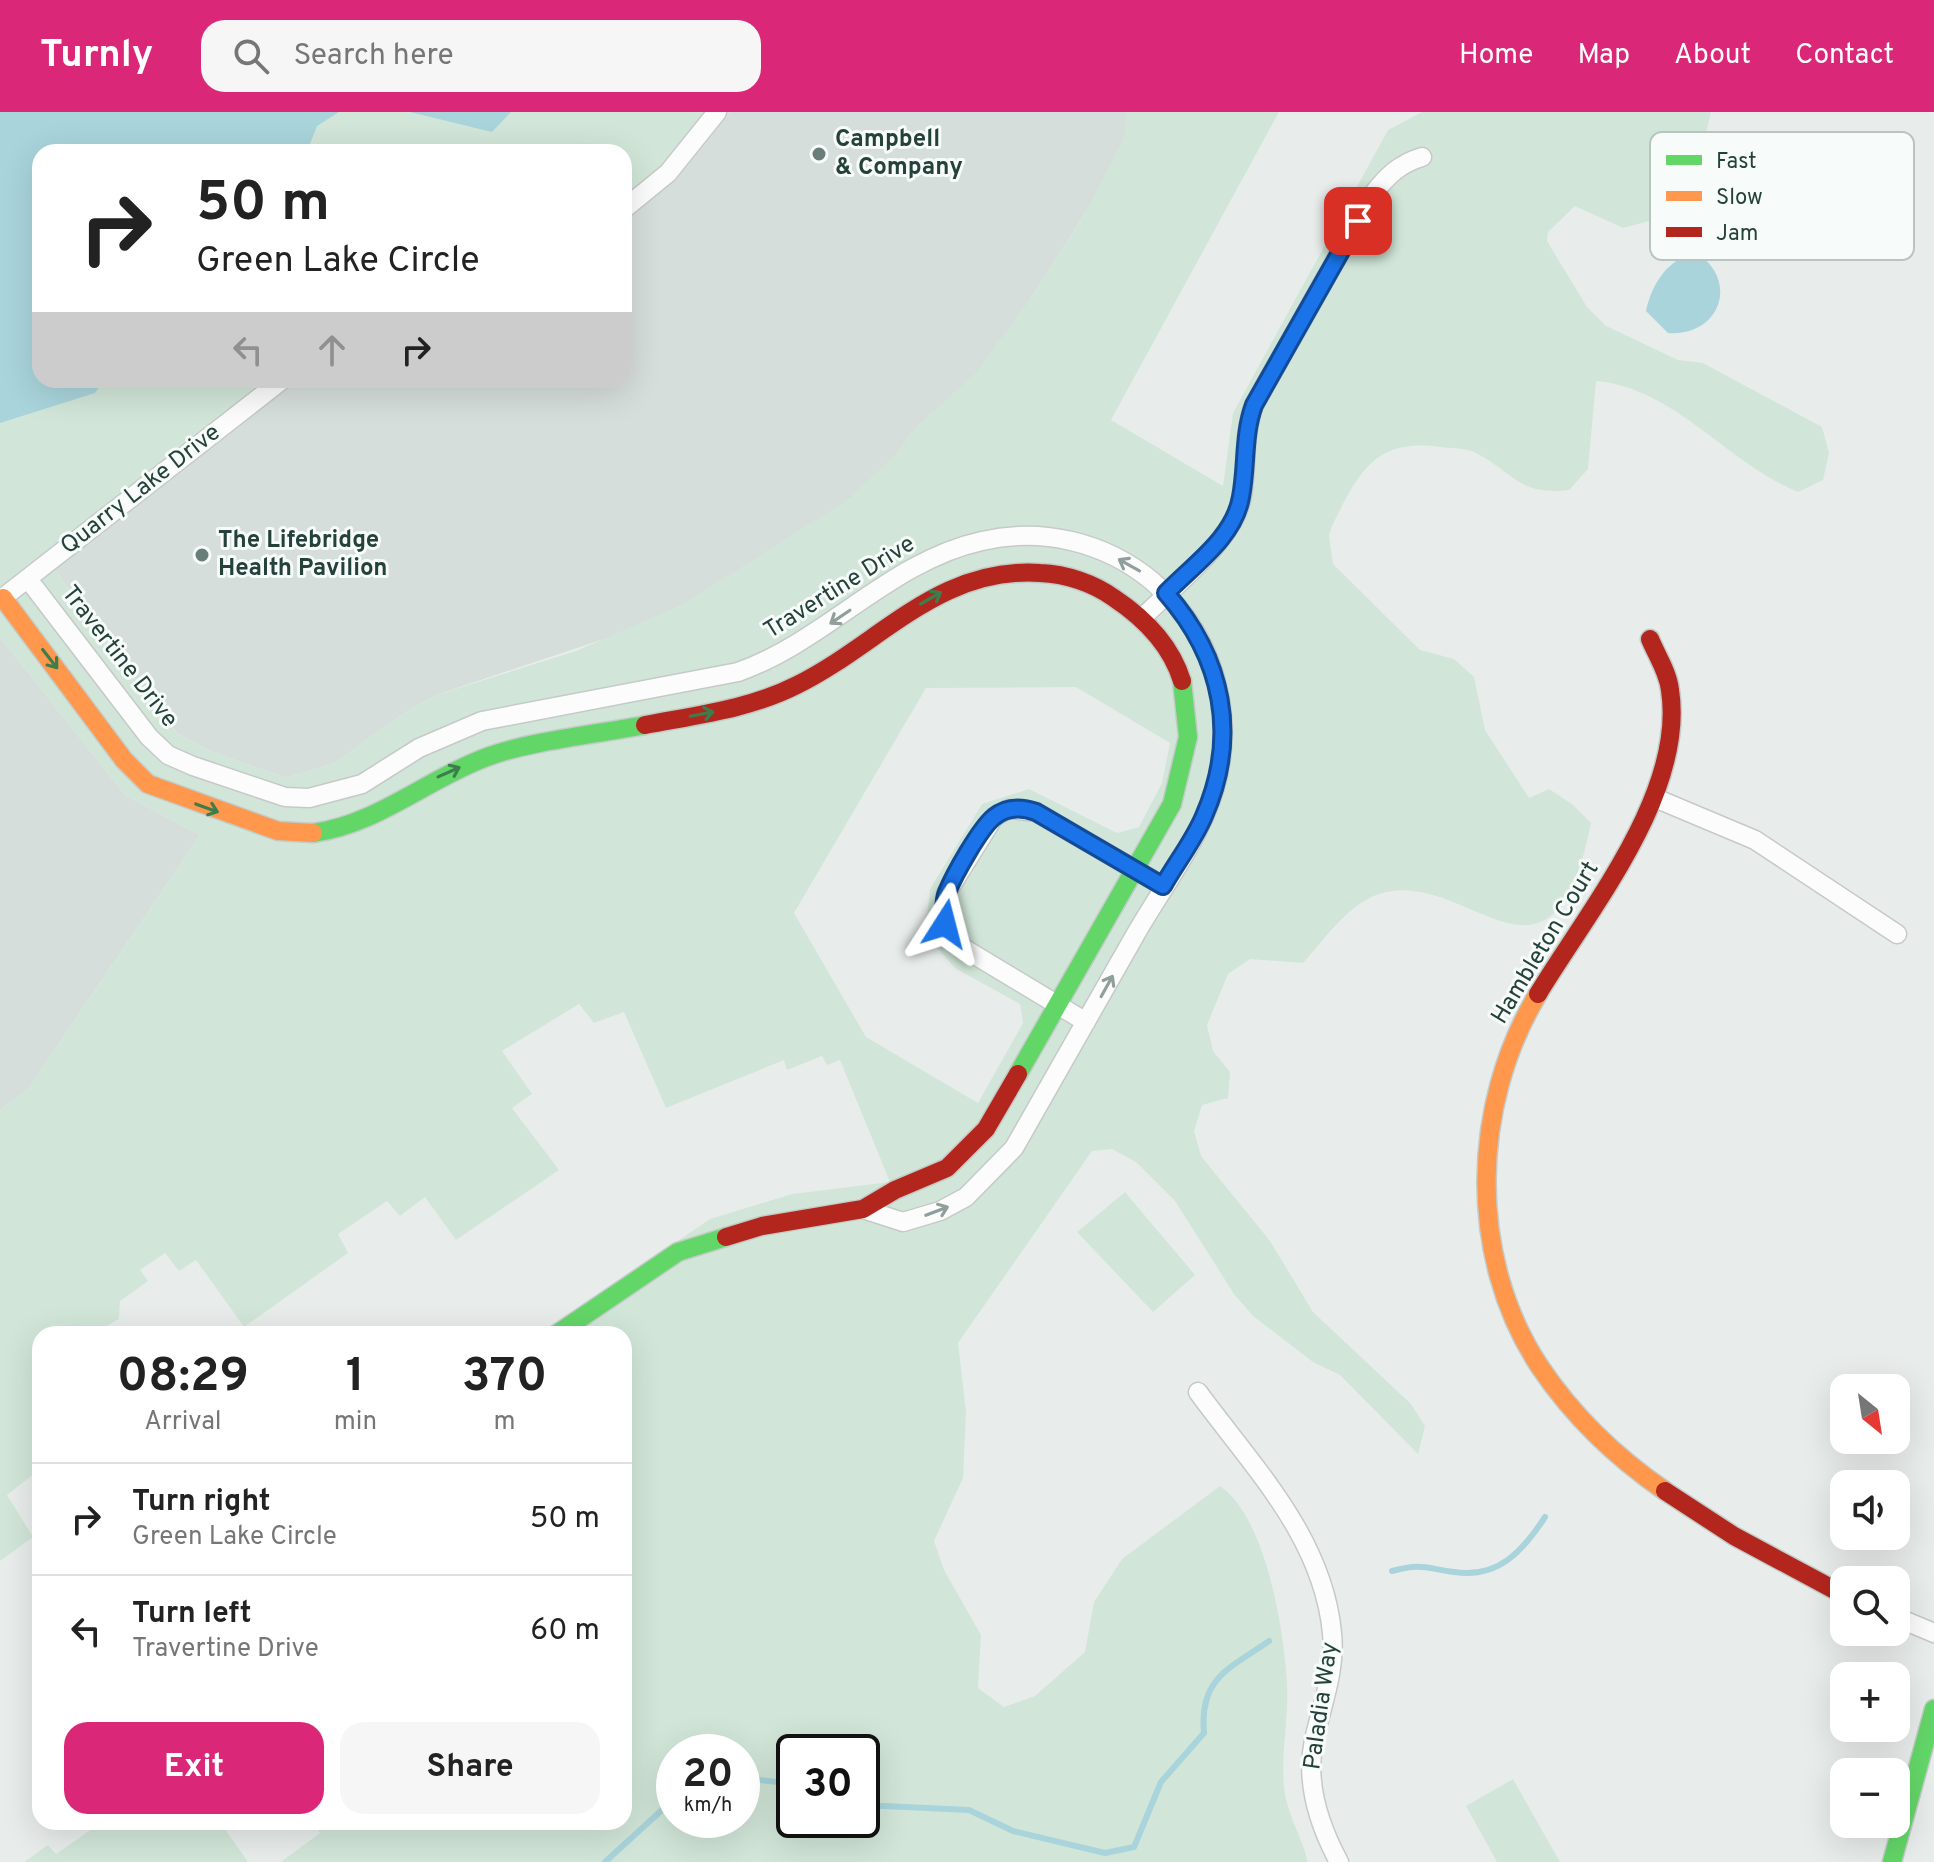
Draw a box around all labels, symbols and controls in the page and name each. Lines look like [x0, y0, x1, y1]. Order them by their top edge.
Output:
search box [201, 20, 761, 92]
text: Turnly [40, 32, 153, 81]
icon: search [229, 34, 273, 78]
text: Search here [293, 38, 454, 75]
text: Home [1459, 38, 1533, 74]
text: Map [1577, 38, 1630, 74]
text: About [1674, 38, 1751, 74]
text: Contact [1795, 38, 1894, 74]
place label: Campbell & Company [835, 125, 963, 183]
legend [1650, 132, 1914, 260]
marker: Campbell & Company [810, 145, 828, 163]
text: Fast [1716, 149, 1757, 176]
text: 50 m [196, 170, 330, 240]
icon: right [64, 176, 168, 280]
text: Slow [1716, 185, 1763, 212]
pin [1324, 187, 1392, 255]
icon: arrive [1336, 199, 1380, 243]
text: Jam [1716, 221, 1759, 248]
text: Green Lake Circle [196, 239, 480, 285]
icon: left [226, 328, 270, 372]
icon: ahead [310, 328, 354, 372]
icon: right [394, 328, 438, 372]
street label: Quarry Lake Drive [55, 418, 227, 562]
place label: The Lifebridge Health Pavilion [218, 526, 388, 584]
street label: Travertine Drive [759, 530, 921, 646]
marker: The Lifebridge Health Pavilion [193, 546, 211, 564]
one-way arrow [1117, 557, 1141, 572]
street label: Travertine Drive [54, 580, 184, 734]
one-way arrow [919, 590, 942, 606]
one-way arrow [829, 609, 851, 625]
one-way arrow [42, 648, 59, 669]
one-way arrow [688, 706, 714, 721]
one-way arrow [437, 764, 461, 779]
one-way arrow [195, 802, 219, 816]
street label: Hambleton Court [1486, 856, 1606, 1030]
position arrow [903, 882, 987, 966]
one-way arrow [1100, 974, 1115, 998]
one-way arrow [924, 1202, 949, 1217]
text: 08:29 [117, 1348, 249, 1408]
text: 1 [346, 1348, 365, 1408]
text: 370 [462, 1348, 547, 1408]
north arrow [1830, 1374, 1910, 1454]
map controls [1830, 1374, 1910, 1838]
text: Arrival [144, 1406, 222, 1439]
text: min [334, 1406, 377, 1439]
text: m [494, 1406, 516, 1439]
button: sound [1830, 1470, 1910, 1550]
text: Turn right [132, 1484, 270, 1521]
icon: right [64, 1497, 108, 1541]
text: 50 m [530, 1501, 600, 1538]
text: Green Lake Circle [132, 1521, 337, 1554]
button: search [1830, 1566, 1910, 1646]
text: Turn left [132, 1596, 252, 1633]
icon: left [64, 1609, 108, 1653]
text: 60 m [530, 1613, 600, 1650]
text: Travertine Drive [132, 1633, 319, 1666]
street label: Paladia Way [1298, 1640, 1346, 1772]
button: + [1830, 1662, 1910, 1742]
button: Exit [64, 1722, 324, 1814]
button: Share [340, 1722, 600, 1814]
speed limit sign: 30 [776, 1734, 880, 1838]
text: 20 [683, 1751, 733, 1801]
button: − [1830, 1758, 1910, 1838]
text: km/h [684, 1793, 732, 1819]

